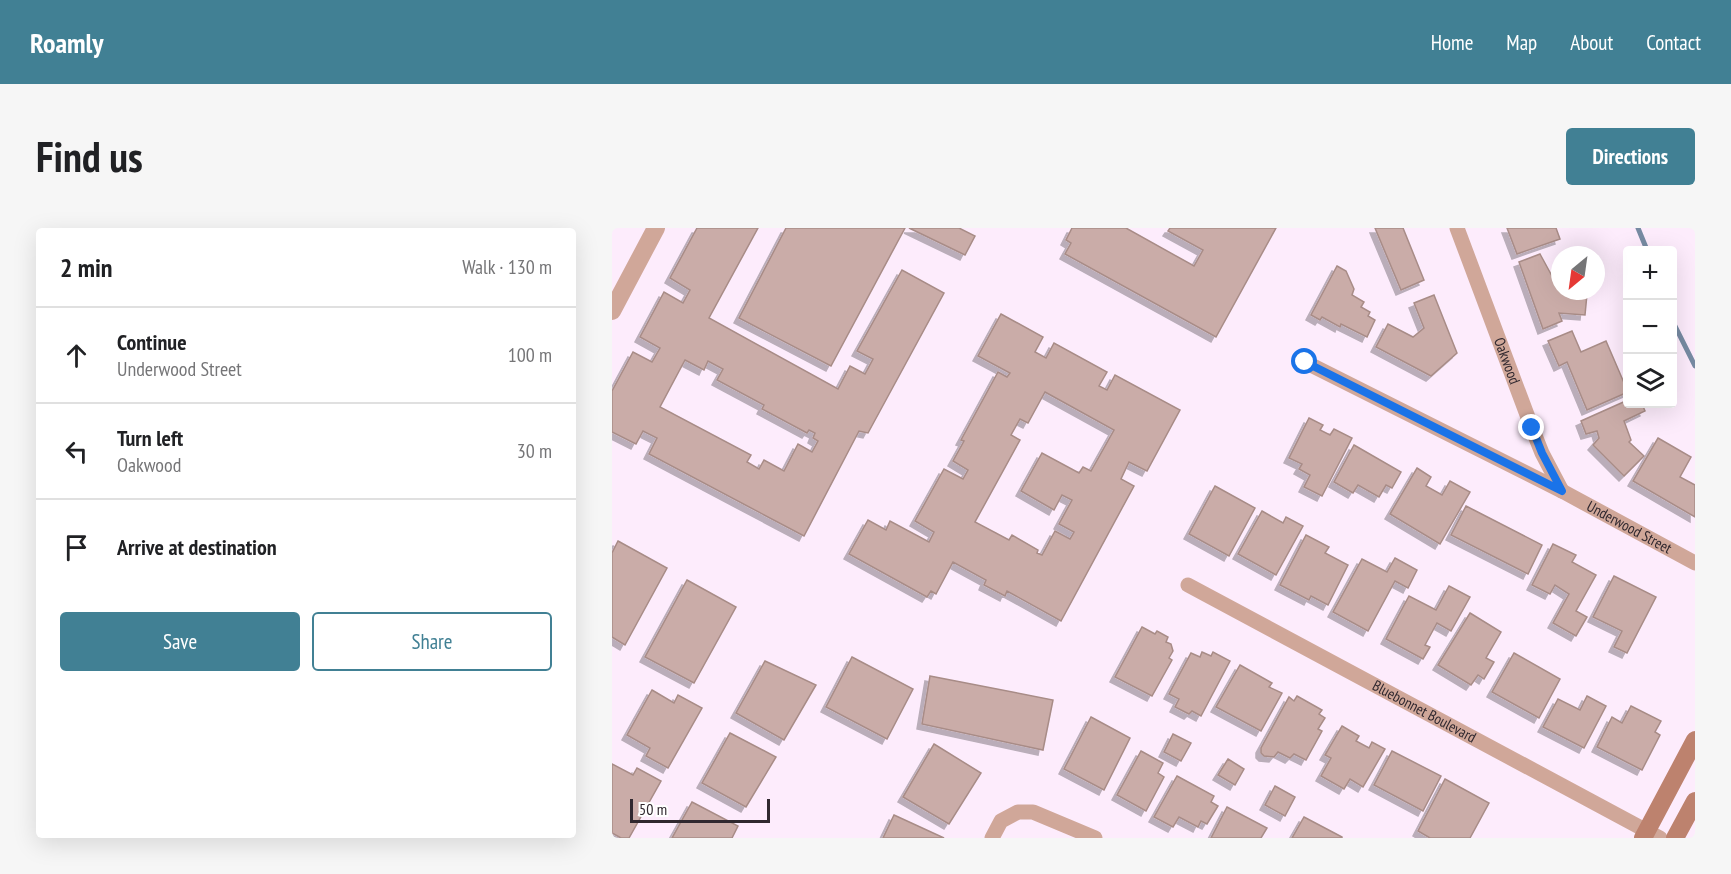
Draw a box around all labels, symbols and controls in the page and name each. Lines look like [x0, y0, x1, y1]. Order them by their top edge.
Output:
text: Roamly [30, 24, 104, 61]
text: Home [1431, 29, 1473, 56]
text: Map [1506, 29, 1537, 56]
text: About [1570, 29, 1613, 56]
text: Contact [1646, 29, 1701, 56]
button: Directions [1566, 128, 1695, 185]
text: Find us [36, 129, 143, 184]
north arrow [1551, 246, 1605, 300]
map controls [1623, 246, 1677, 408]
button: + [1623, 246, 1677, 300]
text: 2 min [60, 251, 113, 284]
text: Walk · 130 m [462, 254, 552, 280]
button: − [1623, 300, 1677, 354]
text: Continue [117, 328, 187, 356]
street label: Oakwood [1490, 335, 1525, 387]
icon: ahead [60, 339, 93, 372]
text: 100 m [508, 342, 552, 368]
route start [1291, 348, 1317, 374]
button: layers [1623, 354, 1677, 408]
text: Underwood Street [117, 356, 242, 382]
route end [1518, 414, 1544, 440]
text: Turn left [117, 424, 183, 452]
icon: left [60, 435, 93, 468]
text: 30 m [517, 438, 552, 464]
text: Oakwood [117, 452, 181, 478]
street label: Underwood Street [1584, 496, 1675, 558]
icon: arrive [60, 531, 93, 564]
text: Arrive at destination [117, 533, 277, 561]
button: Save [60, 612, 300, 671]
button: Share [312, 612, 552, 671]
street label: Bluebonnet Boulevard [1369, 676, 1480, 747]
scale bar [630, 796, 770, 824]
text: 50 m [639, 799, 667, 819]

